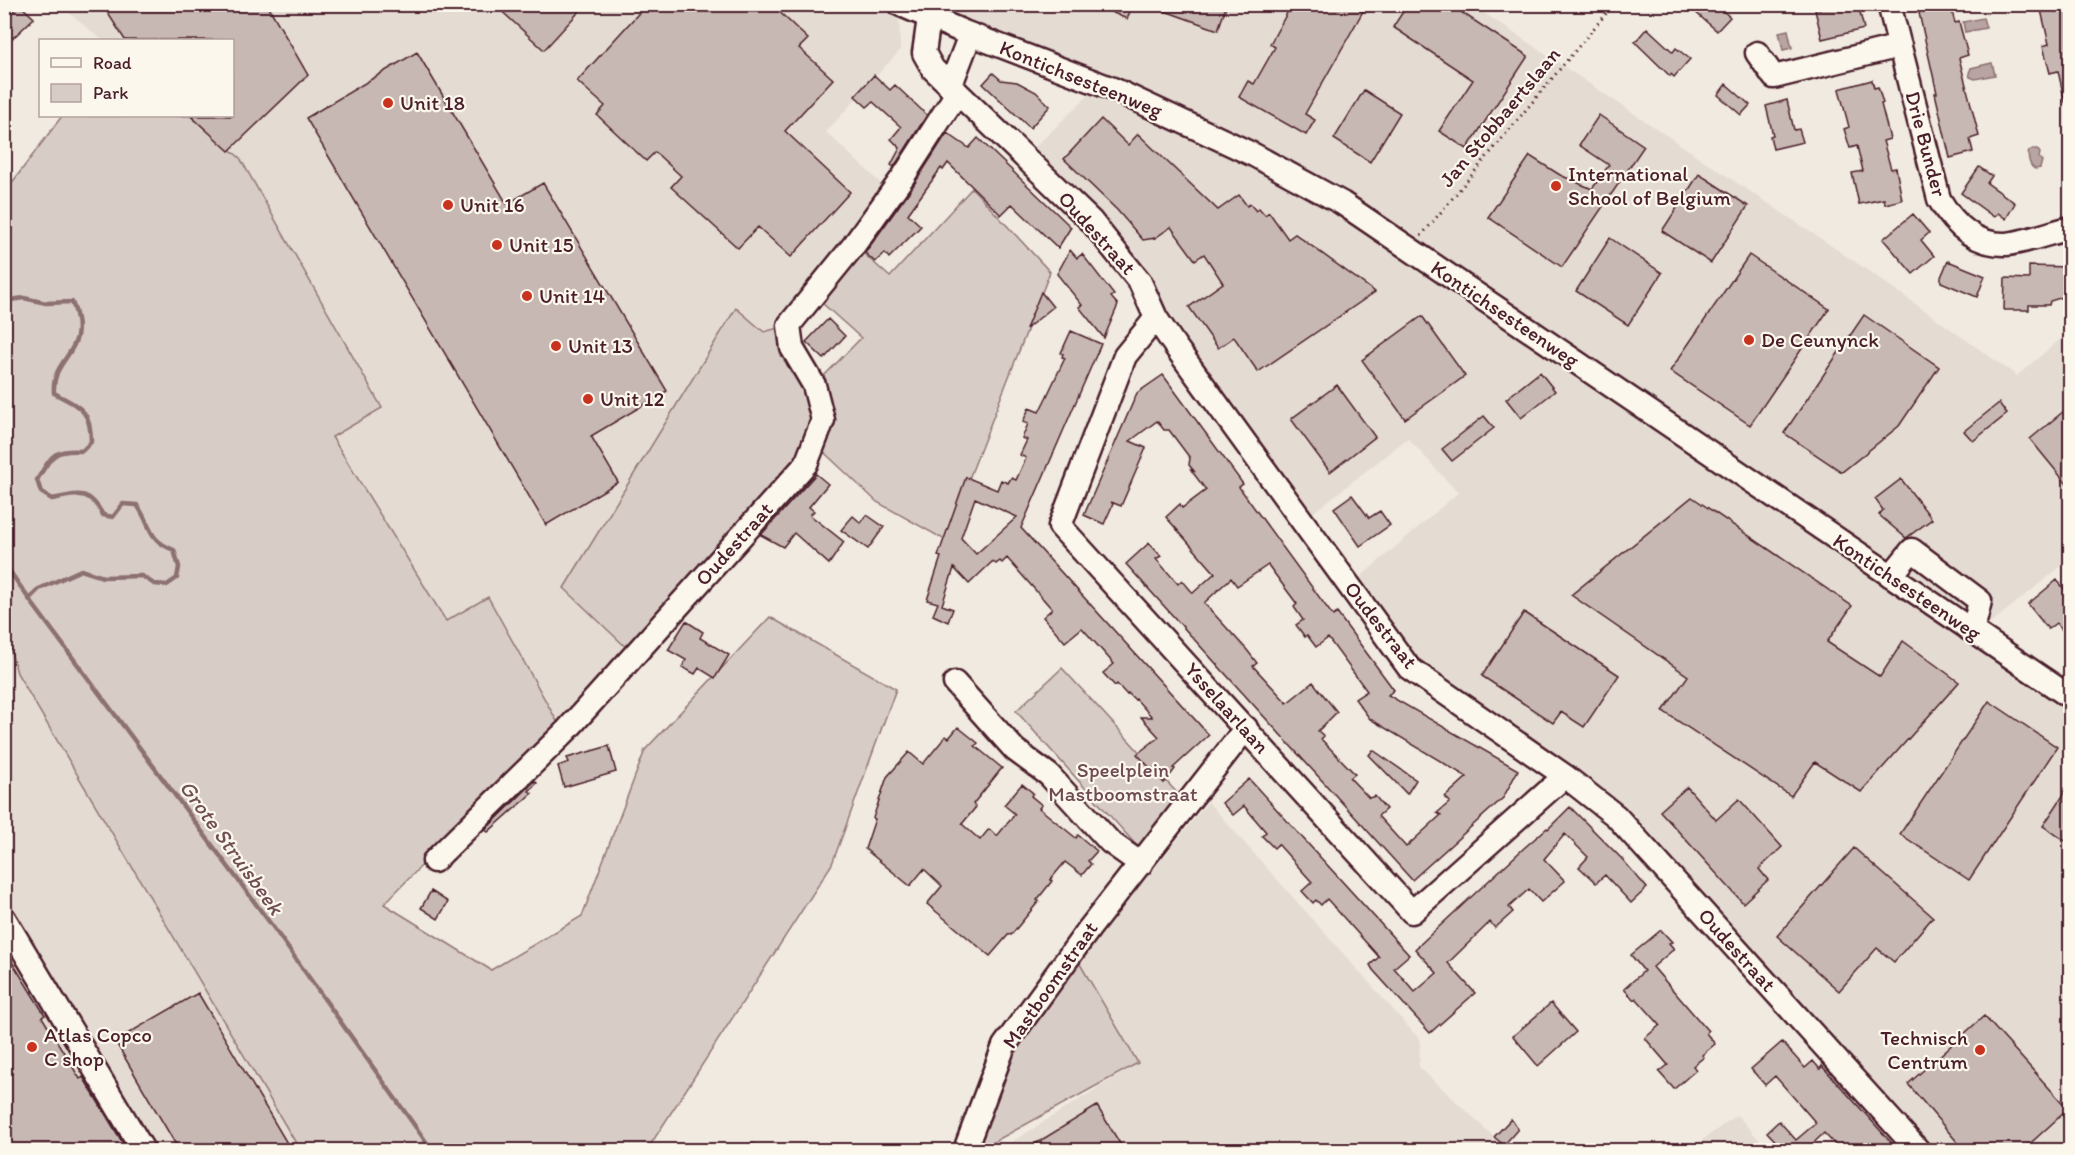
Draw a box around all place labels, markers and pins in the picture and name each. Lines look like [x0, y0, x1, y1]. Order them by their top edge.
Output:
place label: Unit 18 [400, 90, 465, 115]
marker: Unit 18 [381, 96, 395, 110]
place label: International School of Belgium [1568, 161, 1731, 210]
marker: International School of Belgium [1549, 179, 1563, 193]
place label: Unit 16 [460, 192, 525, 217]
marker: Unit 16 [441, 198, 455, 212]
place label: Unit 15 [509, 232, 574, 257]
marker: Unit 15 [490, 238, 504, 252]
place label: Unit 14 [539, 283, 605, 308]
marker: Unit 14 [520, 289, 534, 303]
place label: De Ceunynck [1761, 327, 1879, 352]
place label: Unit 13 [568, 333, 633, 358]
marker: De Ceunynck [1742, 333, 1756, 347]
marker: Unit 13 [549, 339, 563, 353]
place label: Unit 12 [600, 386, 665, 411]
marker: Unit 12 [581, 392, 595, 406]
place label: Atlas Copco C shop [44, 1022, 152, 1071]
place label: Technisch Centrum [1880, 1025, 1968, 1074]
marker: Atlas Copco C shop [25, 1040, 39, 1054]
marker: Technisch Centrum [1973, 1043, 1987, 1057]

